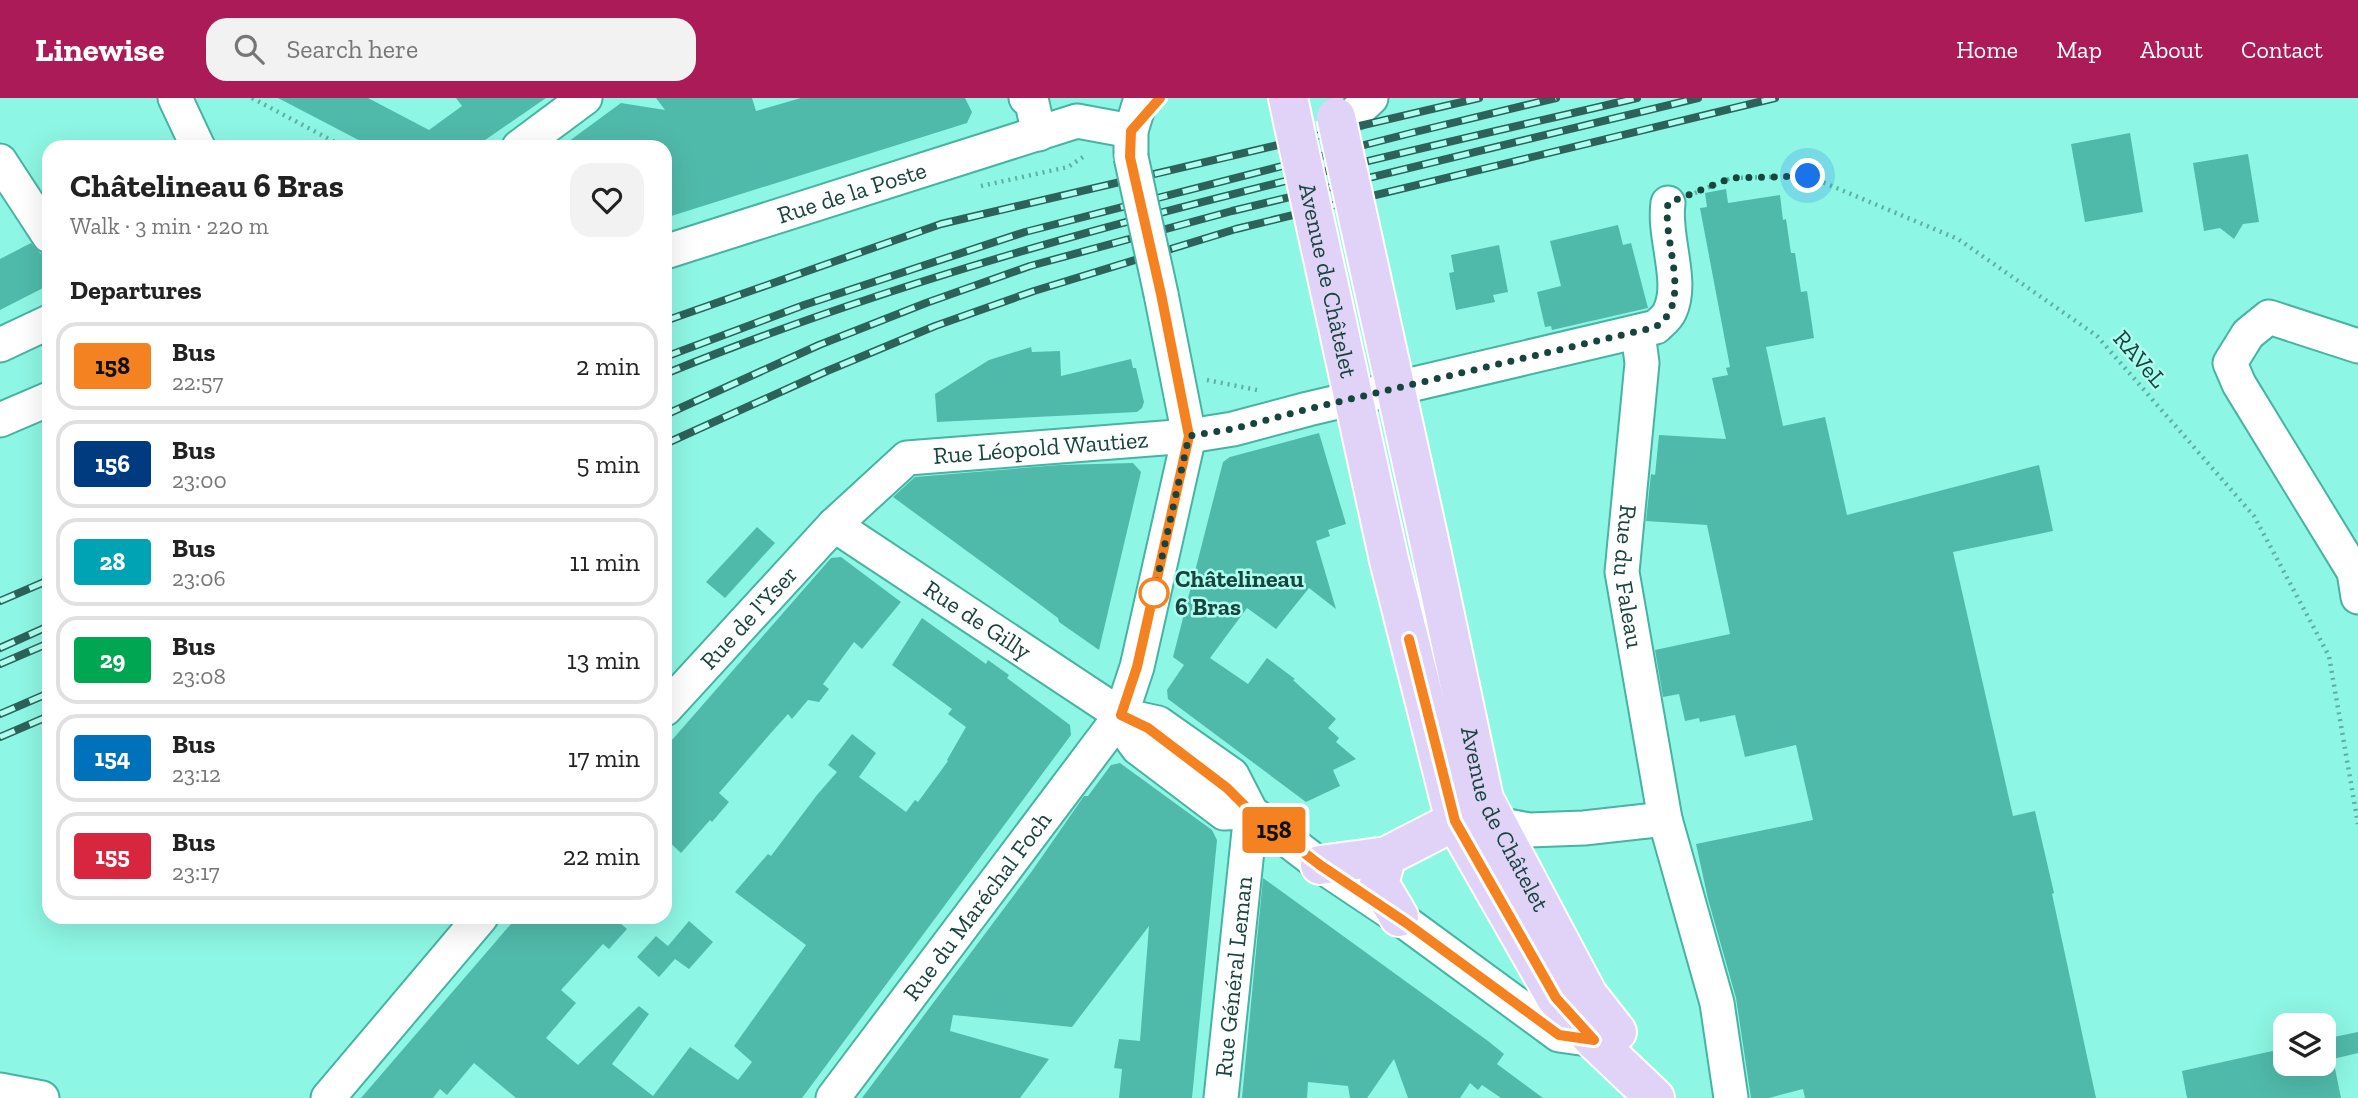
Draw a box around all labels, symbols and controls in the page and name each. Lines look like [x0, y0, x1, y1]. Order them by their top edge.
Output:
search box [206, 18, 696, 81]
text: Linewise [35, 30, 164, 69]
icon: search [230, 30, 268, 68]
text: Search here [286, 33, 418, 65]
text: Home [1956, 35, 2018, 64]
text: Map [2056, 35, 2102, 64]
text: About [2140, 35, 2203, 64]
text: Contact [2241, 35, 2323, 64]
street label: Rue de la Poste [774, 155, 930, 229]
your location [1790, 158, 1825, 193]
button: heart [570, 163, 644, 237]
text: Châtelineau 6 Bras [70, 166, 344, 205]
street label: Avenue de Châtelet [1293, 180, 1364, 381]
text: Walk · 3 min · 220 m [70, 212, 269, 240]
text: Departures [70, 274, 202, 306]
street label: RAVeL [2108, 324, 2173, 393]
text: Bus [172, 336, 215, 368]
text: 2 min [576, 350, 640, 382]
text: 158 [95, 351, 130, 380]
text: 22:57 [172, 368, 223, 396]
street label: Rue Léopold Wautiez [932, 424, 1149, 470]
text: Bus [172, 434, 215, 466]
text: 5 min [576, 448, 640, 480]
text: 156 [95, 449, 130, 478]
text: 23:00 [172, 466, 227, 494]
street label: Rue du Faleau [1608, 503, 1650, 651]
text: Bus [172, 532, 215, 564]
text: 11 min [569, 546, 640, 578]
text: 28 [100, 547, 125, 576]
street label: Rue de l'Yser [694, 559, 803, 675]
text: 23:06 [172, 564, 226, 592]
place label: Châtelineau 6 Bras [1175, 564, 1304, 621]
street label: Rue de Gilly [918, 573, 1038, 666]
marker: Châtelineau 6 Bras [1139, 578, 1169, 608]
text: Bus [172, 630, 215, 662]
text: 13 min [567, 644, 640, 676]
text: 29 [100, 645, 125, 674]
text: 23:08 [172, 662, 226, 690]
street label: Avenue de Châtelet [1455, 724, 1556, 916]
text: Bus [172, 728, 215, 760]
text: 17 min [568, 742, 640, 774]
text: 154 [95, 743, 130, 772]
text: 23:12 [172, 760, 221, 788]
street label: Rue du Maréchal Foch [896, 805, 1058, 1006]
line badge: 158 [1234, 807, 1314, 853]
text: 158 [1256, 815, 1292, 844]
text: Bus [172, 826, 215, 858]
text: 22 min [563, 840, 640, 872]
text: 155 [95, 841, 130, 870]
text: 23:17 [172, 858, 220, 886]
street label: Rue Général Leman [1208, 874, 1258, 1079]
map controls [2273, 1013, 2336, 1076]
button: layers [2273, 1013, 2336, 1076]

